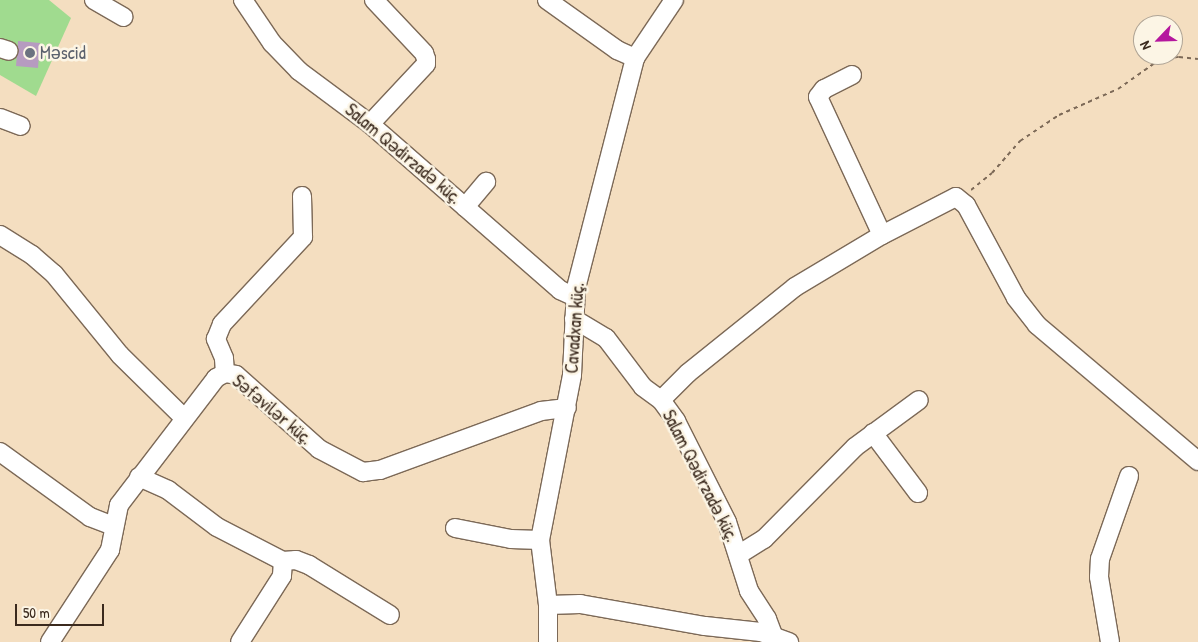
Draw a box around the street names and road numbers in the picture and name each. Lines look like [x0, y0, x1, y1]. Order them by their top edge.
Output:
street label: Salam Qədirzadə küç. [341, 99, 465, 209]
street label: Cavadxan küç. [561, 282, 589, 374]
street label: Səfəvilər küç. [228, 370, 316, 450]
street label: Salam Qədirzadə küç. [658, 407, 742, 545]

